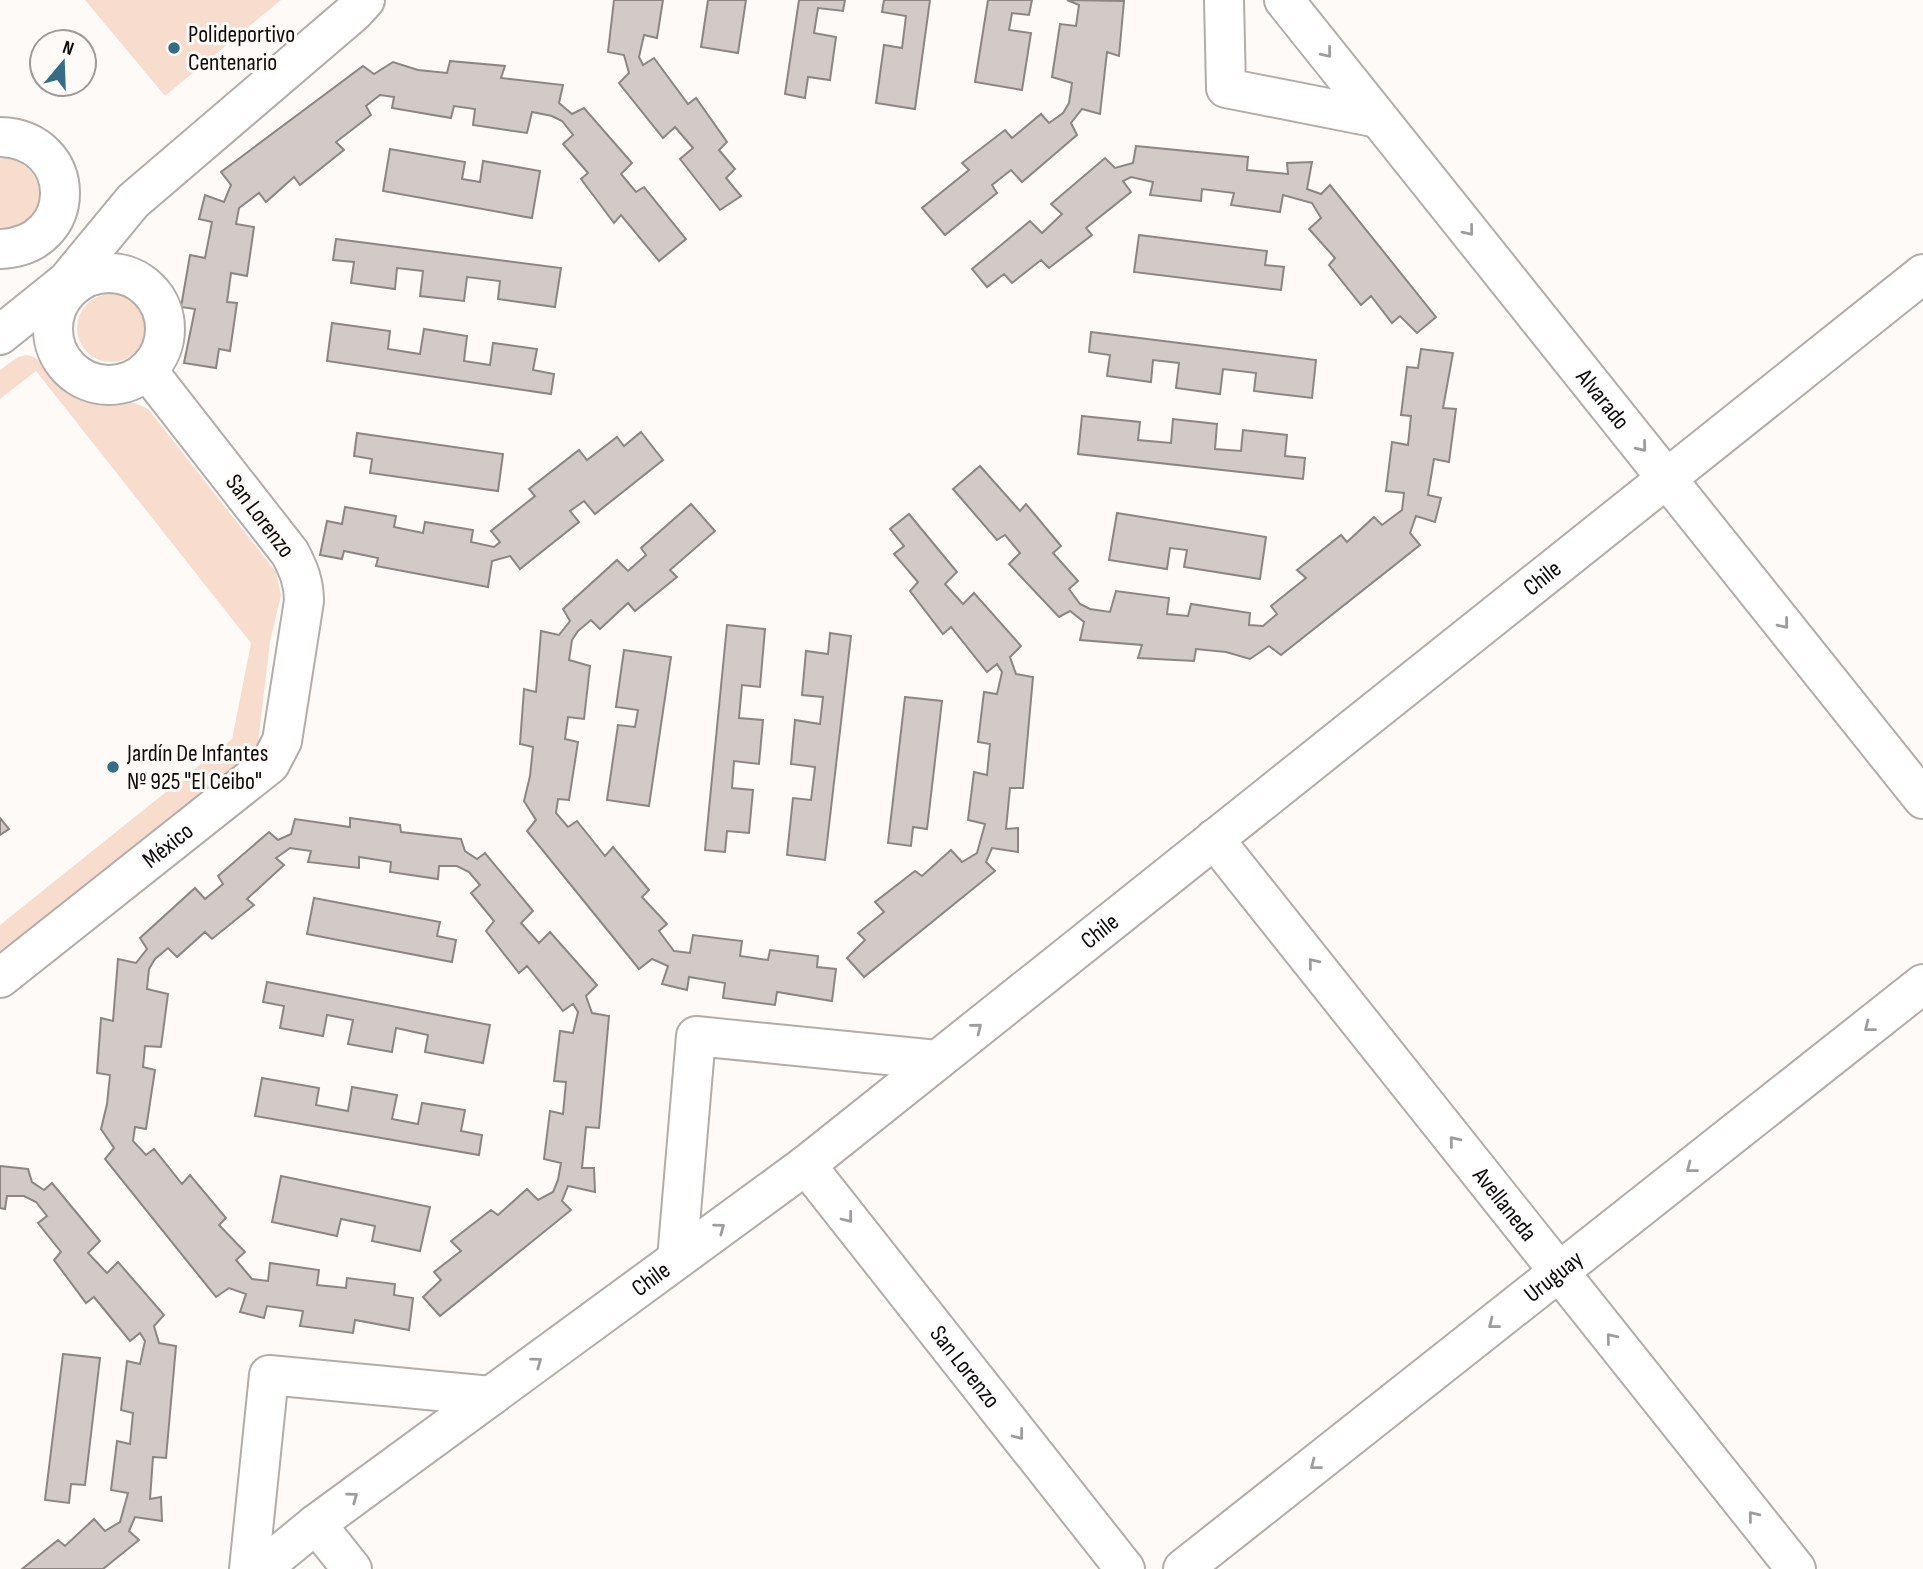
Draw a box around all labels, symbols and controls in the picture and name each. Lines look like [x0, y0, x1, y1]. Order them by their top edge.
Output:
place label: Polideportivo Centenario [188, 20, 295, 77]
north arrow [28, 28, 98, 98]
text: N [60, 36, 77, 61]
marker: Polideportivo Centenario [166, 40, 182, 56]
one-way arrow [1318, 46, 1331, 58]
one-way arrow [1461, 222, 1473, 235]
street label: Alvarado [1570, 362, 1636, 435]
one-way arrow [1634, 438, 1646, 451]
street label: San Lorenzo [219, 469, 301, 563]
street label: Chile [1517, 554, 1567, 602]
one-way arrow [1775, 617, 1788, 629]
place label: Jardín De Infantes Nº 925 "El Ceibo" [126, 739, 268, 796]
marker: Jardín De Infantes Nº 925 "El Ceibo" [105, 759, 121, 775]
street label: México [136, 816, 199, 874]
street label: Chile [1075, 907, 1124, 955]
one-way arrow [1308, 958, 1321, 970]
one-way arrow [1865, 1018, 1877, 1031]
one-way arrow [969, 1024, 982, 1036]
one-way arrow [1450, 1136, 1463, 1148]
one-way arrow [1686, 1159, 1699, 1172]
street label: Avellaneda [1466, 1161, 1543, 1247]
one-way arrow [840, 1210, 852, 1223]
one-way arrow [712, 1223, 725, 1236]
street label: Uruguay [1518, 1244, 1588, 1308]
street label: Chile [626, 1255, 676, 1302]
one-way arrow [1489, 1315, 1501, 1328]
street label: San Lorenzo [924, 1320, 1007, 1414]
one-way arrow [1607, 1333, 1620, 1345]
one-way arrow [529, 1358, 542, 1370]
one-way arrow [1011, 1428, 1024, 1440]
one-way arrow [1310, 1457, 1323, 1469]
one-way arrow [345, 1492, 358, 1505]
one-way arrow [1749, 1511, 1761, 1524]

